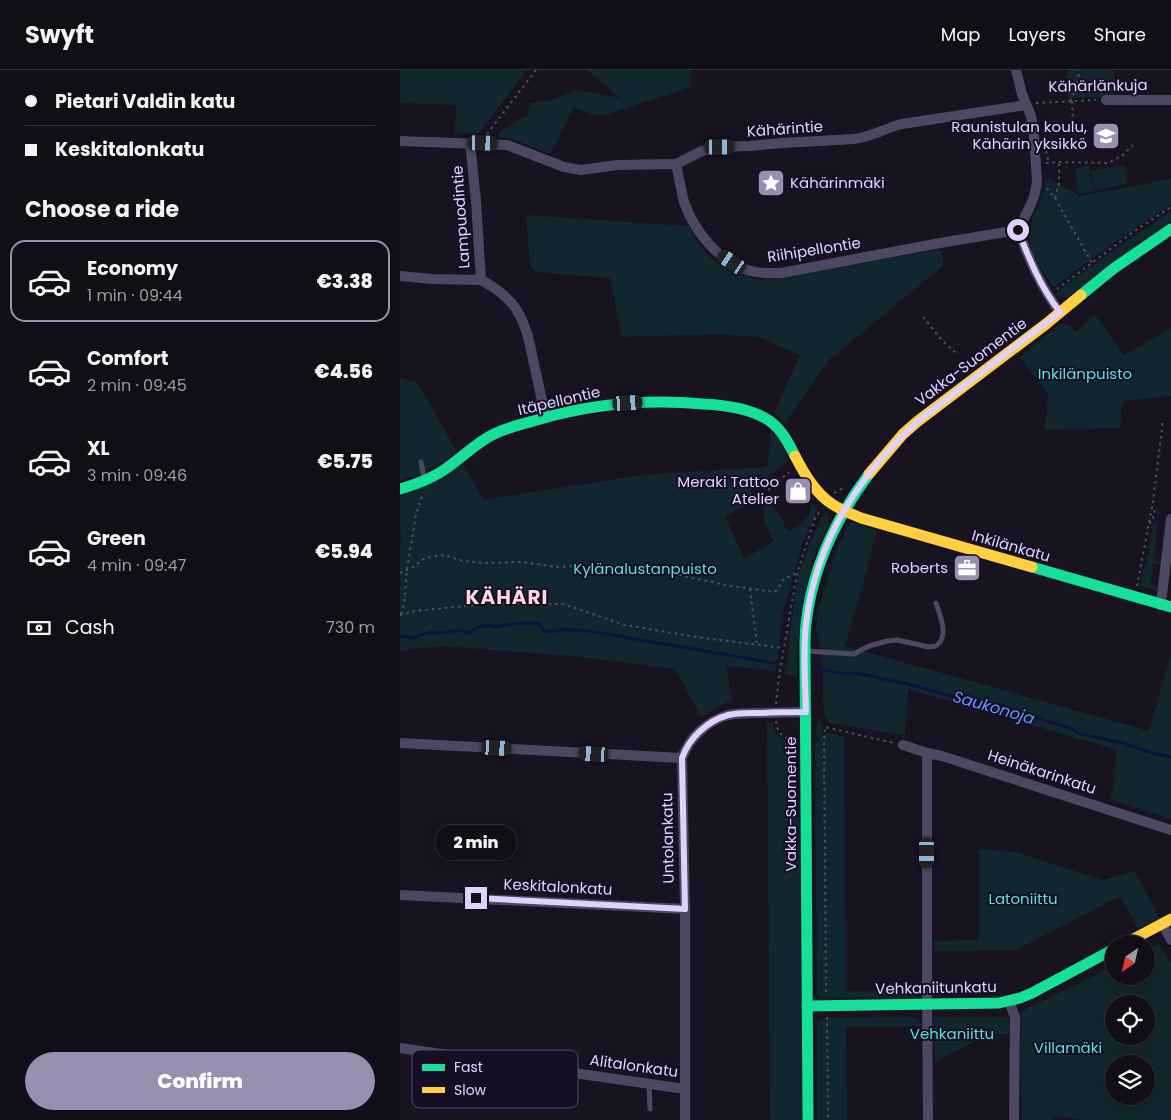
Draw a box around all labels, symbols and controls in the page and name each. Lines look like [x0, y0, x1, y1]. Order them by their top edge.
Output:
text: Swyft [25, 18, 94, 51]
text: Map [941, 22, 981, 47]
text: Layers [1009, 22, 1066, 47]
text: Share [1094, 22, 1146, 47]
street label: Kähärlänkuja [1048, 74, 1148, 97]
text: Pietari Valdin katu [55, 88, 235, 115]
street label: Kähärintie [746, 115, 824, 142]
place label: Raunistulan koulu, Kähärin yksikkö [951, 116, 1087, 154]
school or university icon: Raunistulan koulu, Kähärin yksikkö [1091, 121, 1121, 151]
car [467, 135, 498, 151]
text: Keskitalonkatu [55, 136, 204, 163]
car [705, 140, 735, 155]
street label: Lampuodintie [446, 165, 475, 269]
place icon: Kähärinmäki [756, 168, 786, 198]
place label: Kähärinmäki [790, 172, 885, 193]
text: Choose a ride [25, 194, 179, 225]
route start [1007, 219, 1029, 241]
street label: Riihipellontie [766, 232, 862, 267]
car [715, 247, 748, 277]
text: Economy [87, 255, 178, 282]
icon: car [27, 259, 72, 304]
text: €3.38 [317, 268, 373, 295]
text: 1 min · 09:44 [87, 284, 183, 307]
street label: Vakka-Suomentie [910, 313, 1031, 411]
text: Comfort [87, 345, 169, 372]
icon: car [27, 349, 72, 394]
text: €4.56 [315, 358, 373, 385]
park label: Inkilänpuisto [1038, 363, 1132, 384]
text: 2 min · 09:45 [87, 374, 187, 397]
street label: Itäpellontie [516, 381, 602, 420]
car [612, 395, 643, 411]
text: XL [87, 435, 110, 462]
icon: car [27, 439, 72, 484]
text: €5.75 [317, 448, 373, 475]
text: 3 min · 09:46 [87, 464, 187, 487]
place label: Meraki Tattoo Atelier [677, 471, 779, 509]
shop icon: Meraki Tattoo Atelier [783, 476, 813, 506]
street label: Inkilänkatu [969, 524, 1053, 567]
text: Green [87, 525, 146, 552]
icon: car [27, 529, 72, 574]
text: €5.94 [315, 538, 373, 565]
office icon: Roberts [952, 553, 982, 583]
text: 4 min · 09:47 [87, 554, 186, 577]
place label: Roberts [891, 557, 948, 578]
park label: Kylänalustanpuisto [573, 558, 717, 579]
district label: KÄHÄRI [466, 583, 548, 611]
icon: cash [25, 614, 53, 642]
text: Cash [65, 614, 115, 641]
text: 730 m [326, 616, 375, 639]
water label: Saukonoja [950, 685, 1038, 730]
street label: Vakka-Suomentie [780, 737, 801, 871]
car [481, 740, 512, 756]
street label: Heinäkarinkatu [985, 744, 1099, 799]
car [578, 746, 609, 762]
street label: Untolankatu [656, 792, 679, 884]
callout: 2 min [435, 826, 517, 860]
text: 2 min [453, 831, 499, 854]
car [919, 838, 934, 868]
street label: Keskitalonkatu [503, 873, 613, 900]
route end [465, 887, 487, 909]
park label: Latoniittu [988, 888, 1058, 909]
north arrow [1105, 935, 1155, 985]
map controls [1105, 935, 1155, 1105]
street label: Vehkaniitunkatu [875, 976, 997, 999]
button: locate [1105, 995, 1155, 1045]
park label: Vehkaniittu [910, 1023, 994, 1044]
park label: Villamäki [1034, 1037, 1102, 1058]
street label: Alitalonkatu [589, 1049, 680, 1082]
legend [412, 1050, 578, 1108]
button: Confirm [25, 1052, 375, 1110]
button: layers [1105, 1055, 1155, 1105]
text: Fast [454, 1057, 483, 1077]
text: Slow [454, 1080, 487, 1100]

